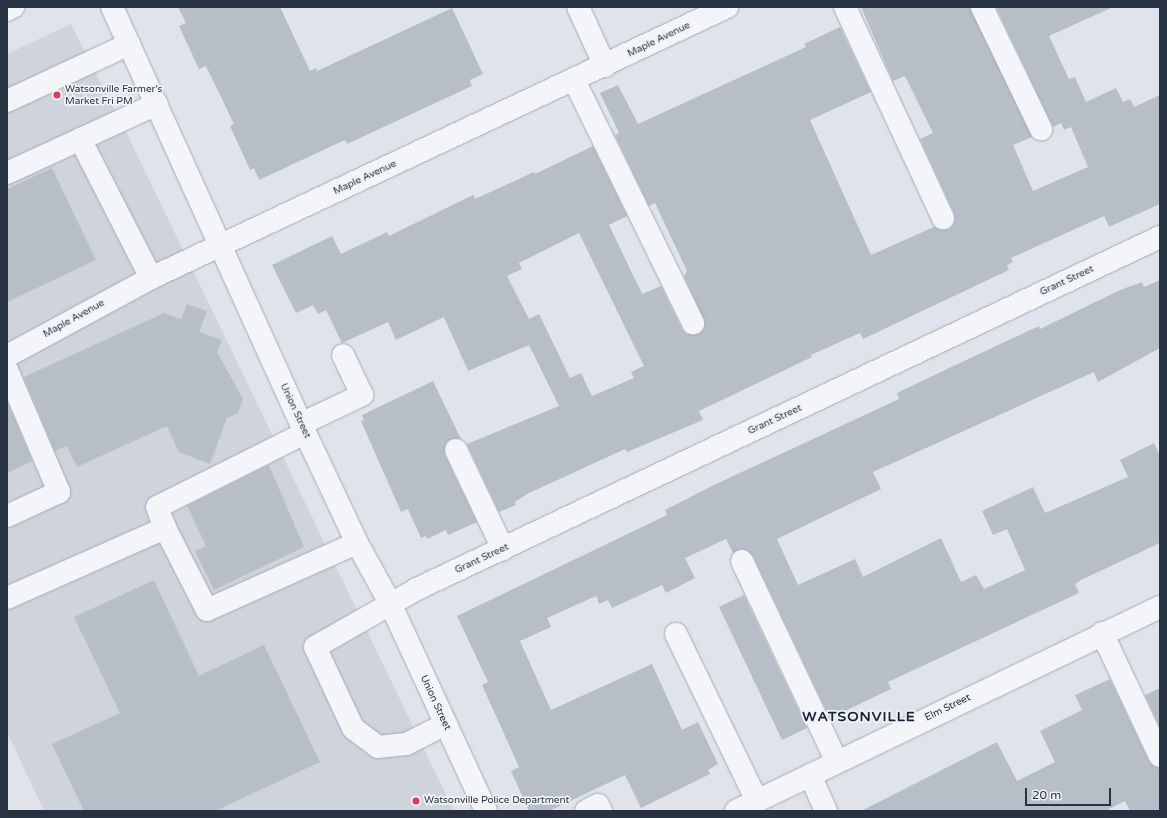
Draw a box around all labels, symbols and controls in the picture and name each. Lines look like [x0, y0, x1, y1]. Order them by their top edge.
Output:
street label: Maple Avenue [626, 20, 692, 60]
place label: Watsonville Farmer's Market Fri PM [65, 83, 162, 106]
marker: Watsonville Farmer's Market Fri PM [52, 90, 62, 100]
street label: Maple Avenue [332, 158, 398, 198]
street label: Grant Street [1038, 263, 1096, 299]
street label: Maple Avenue [41, 297, 107, 341]
street label: Union Street [277, 382, 313, 440]
street label: Grant Street [746, 402, 804, 438]
street label: Grant Street [453, 541, 511, 577]
street label: Union Street [417, 674, 453, 732]
street label: Elm Street [923, 692, 973, 724]
district label: WATSONVILLE [802, 709, 916, 725]
scale bar [1027, 780, 1113, 806]
text: 20 m [1032, 788, 1061, 802]
place label: Watsonville Police Department [424, 795, 569, 807]
marker: Watsonville Police Department [411, 796, 421, 806]

